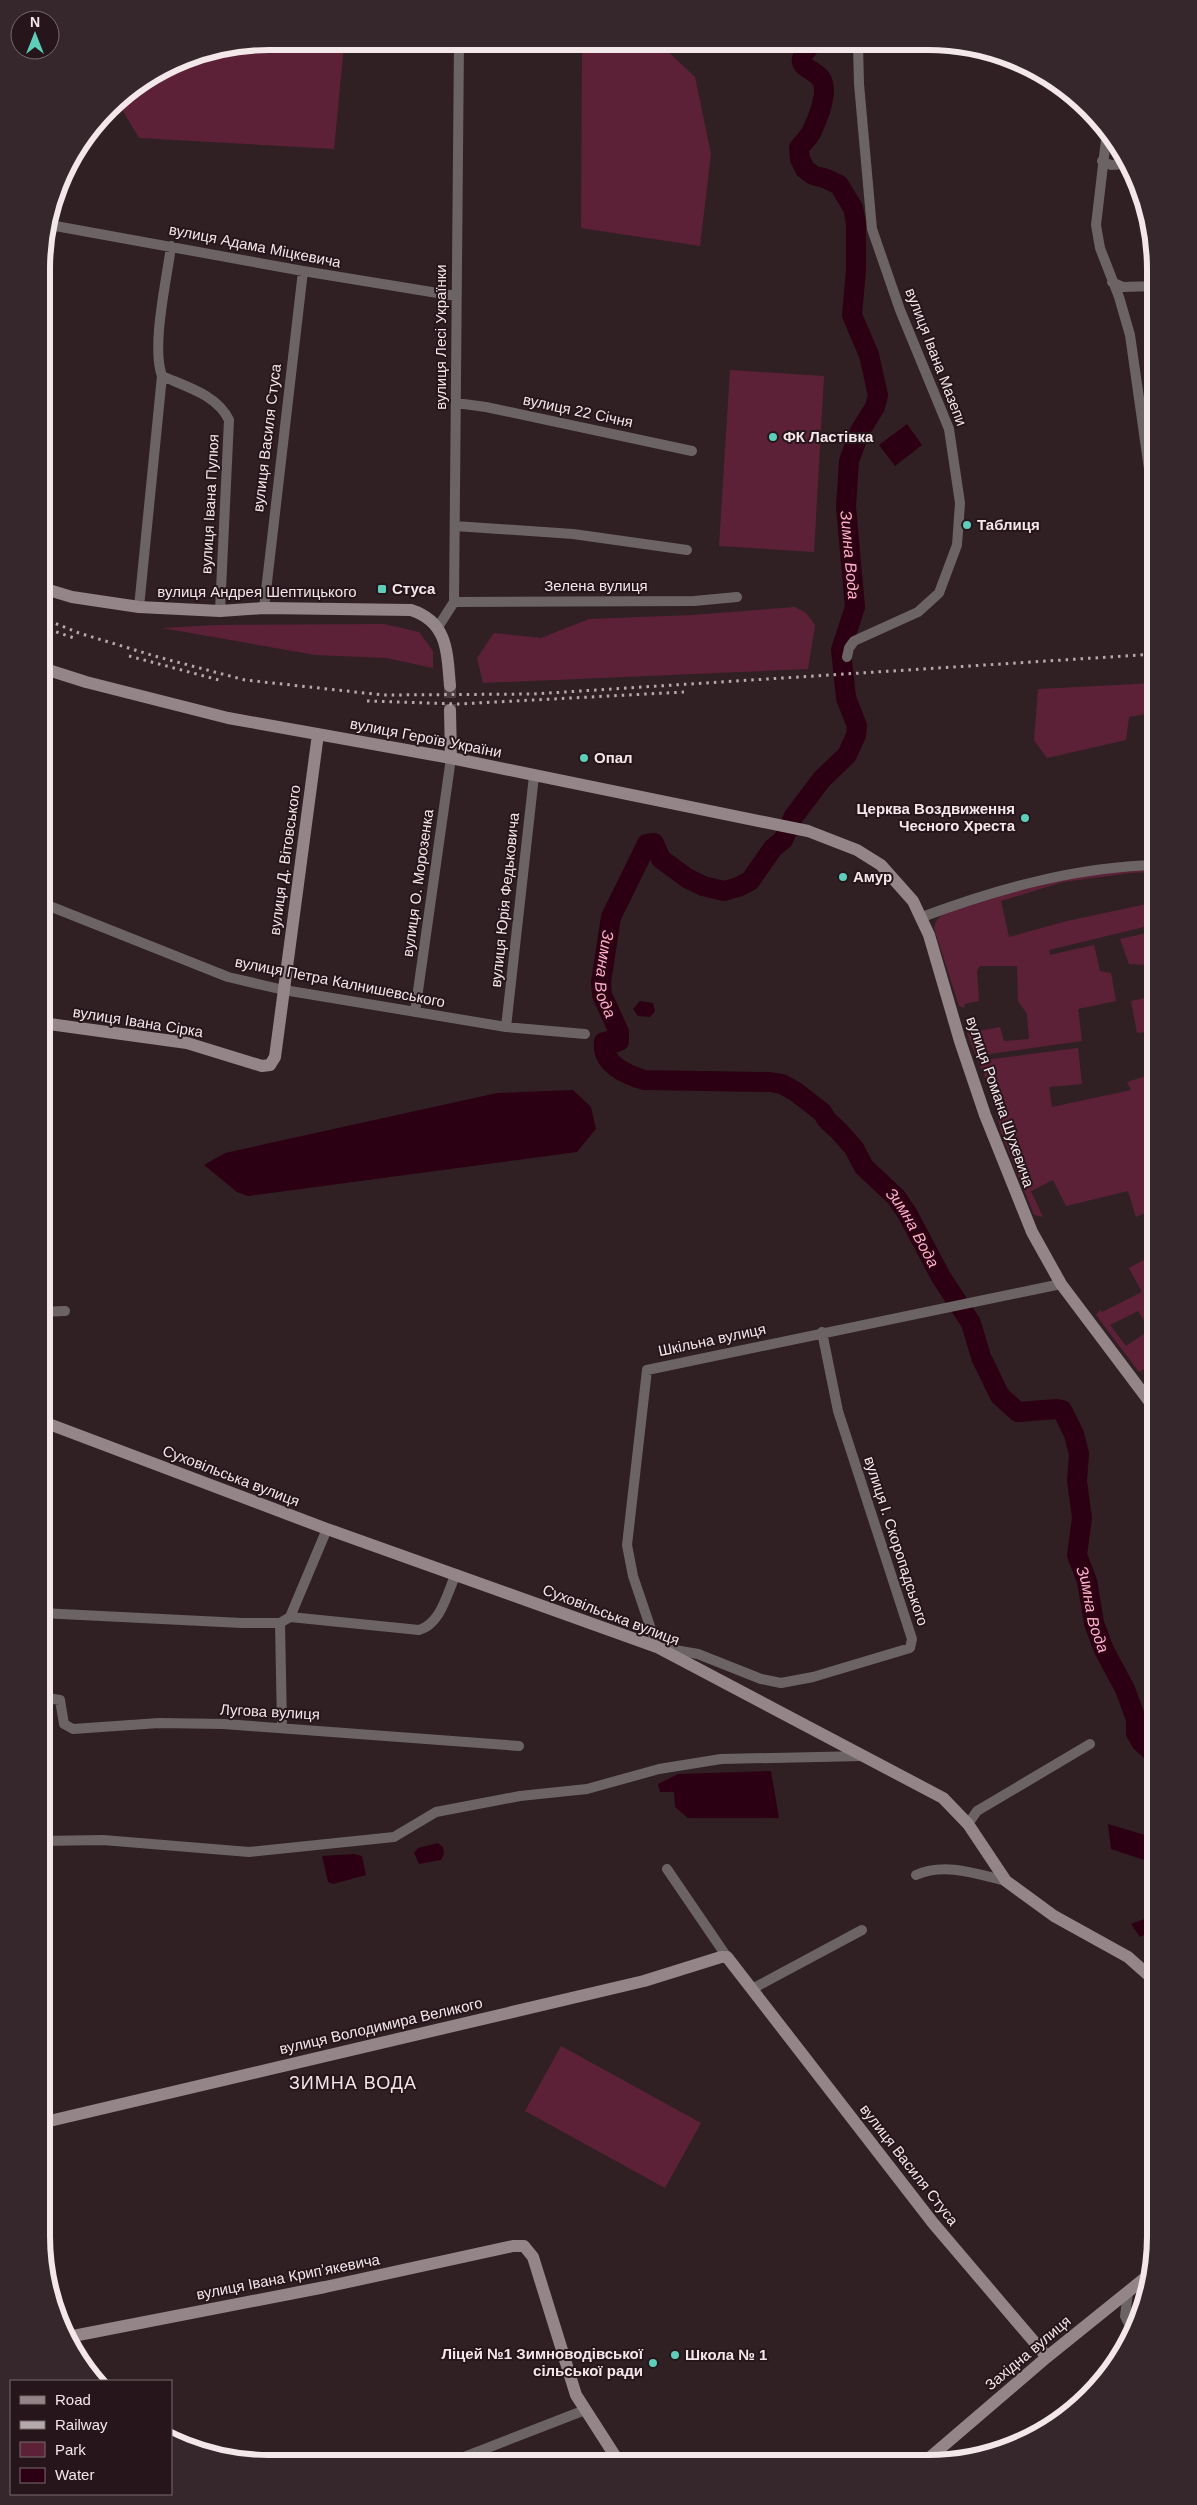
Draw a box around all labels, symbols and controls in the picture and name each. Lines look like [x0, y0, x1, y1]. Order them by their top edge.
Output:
north arrow [10, 10, 60, 60]
text: N [30, 14, 40, 30]
street label: вулиця Адама Міцкевича [168, 220, 343, 271]
street label: вулиця Лесі Українки [432, 264, 449, 410]
street label: вулиця Івана Мазепи [902, 285, 971, 428]
street label: вулиця Василя Стуса [249, 362, 284, 513]
street label: вулиця 22 Січня [522, 391, 635, 430]
place label: ФК Ластівка [783, 428, 874, 445]
marker: ФК Ластівка [767, 431, 779, 443]
street label: вулиця Івана Пулюя [197, 434, 222, 574]
water label: Зимна Вода [837, 510, 862, 600]
place label: Таблиця [977, 516, 1040, 533]
marker: Таблиця [961, 519, 973, 531]
street label: Зелена вулиця [544, 577, 648, 594]
place label: Стуса [392, 580, 436, 597]
street label: вулиця Андрея Шептицького [157, 583, 357, 600]
marker: Стуса [376, 583, 388, 595]
street label: вулиця Героїв України [349, 714, 503, 761]
place label: Опал [594, 749, 633, 766]
marker: Опал [578, 752, 590, 764]
street label: вулиця Д. Вітовського [266, 784, 303, 936]
place label: Церква Воздвиження Чесного Хреста [856, 800, 1016, 834]
street label: вулиця О. Морозенка [399, 807, 436, 958]
street label: вулиця Юрія Федьковича [487, 811, 522, 988]
marker: Церква Воздвиження Чесного Хреста [1019, 812, 1031, 824]
place label: Амур [853, 868, 892, 885]
marker: Амур [837, 871, 849, 883]
water label: Зимна Вода [592, 929, 619, 1021]
street label: вулиця Петра Калнишевського [234, 953, 447, 1010]
street label: вулиця Івана Сірка [72, 1003, 205, 1040]
street label: вулиця Романа Шухевича [963, 1014, 1038, 1190]
water label: Зимна Вода [883, 1184, 942, 1270]
street label: Шкільна вулиця [656, 1320, 767, 1359]
street label: Суховільська вулиця [160, 1442, 302, 1509]
street label: вулиця І. Скоропадського [861, 1454, 932, 1628]
water label: Зимна Вода [1073, 1563, 1112, 1655]
street label: Суховільська вулиця [540, 1581, 682, 1648]
street label: Лугова вулиця [220, 1700, 320, 1723]
street label: вулиця Володимира Великого [278, 1994, 484, 2057]
district label: ЗИМНА ВОДА [289, 2073, 417, 2093]
street label: вулиця Василя Стуса [857, 2101, 962, 2229]
street label: вулиця Івана Крипʼякевича [195, 2250, 382, 2303]
street label: Західна вулиця [981, 2312, 1074, 2393]
place label: Ліцей №1 Зимноводівської сільської ради [441, 2345, 644, 2379]
place label: Школа № 1 [685, 2346, 767, 2363]
marker: Школа № 1 [669, 2349, 681, 2361]
marker: Ліцей №1 Зимноводівської сільської ради [647, 2357, 659, 2369]
legend [10, 2380, 172, 2495]
text: Road [55, 2391, 91, 2408]
text: Railway [55, 2416, 108, 2433]
text: Park [55, 2441, 86, 2458]
text: Water [55, 2466, 94, 2483]

